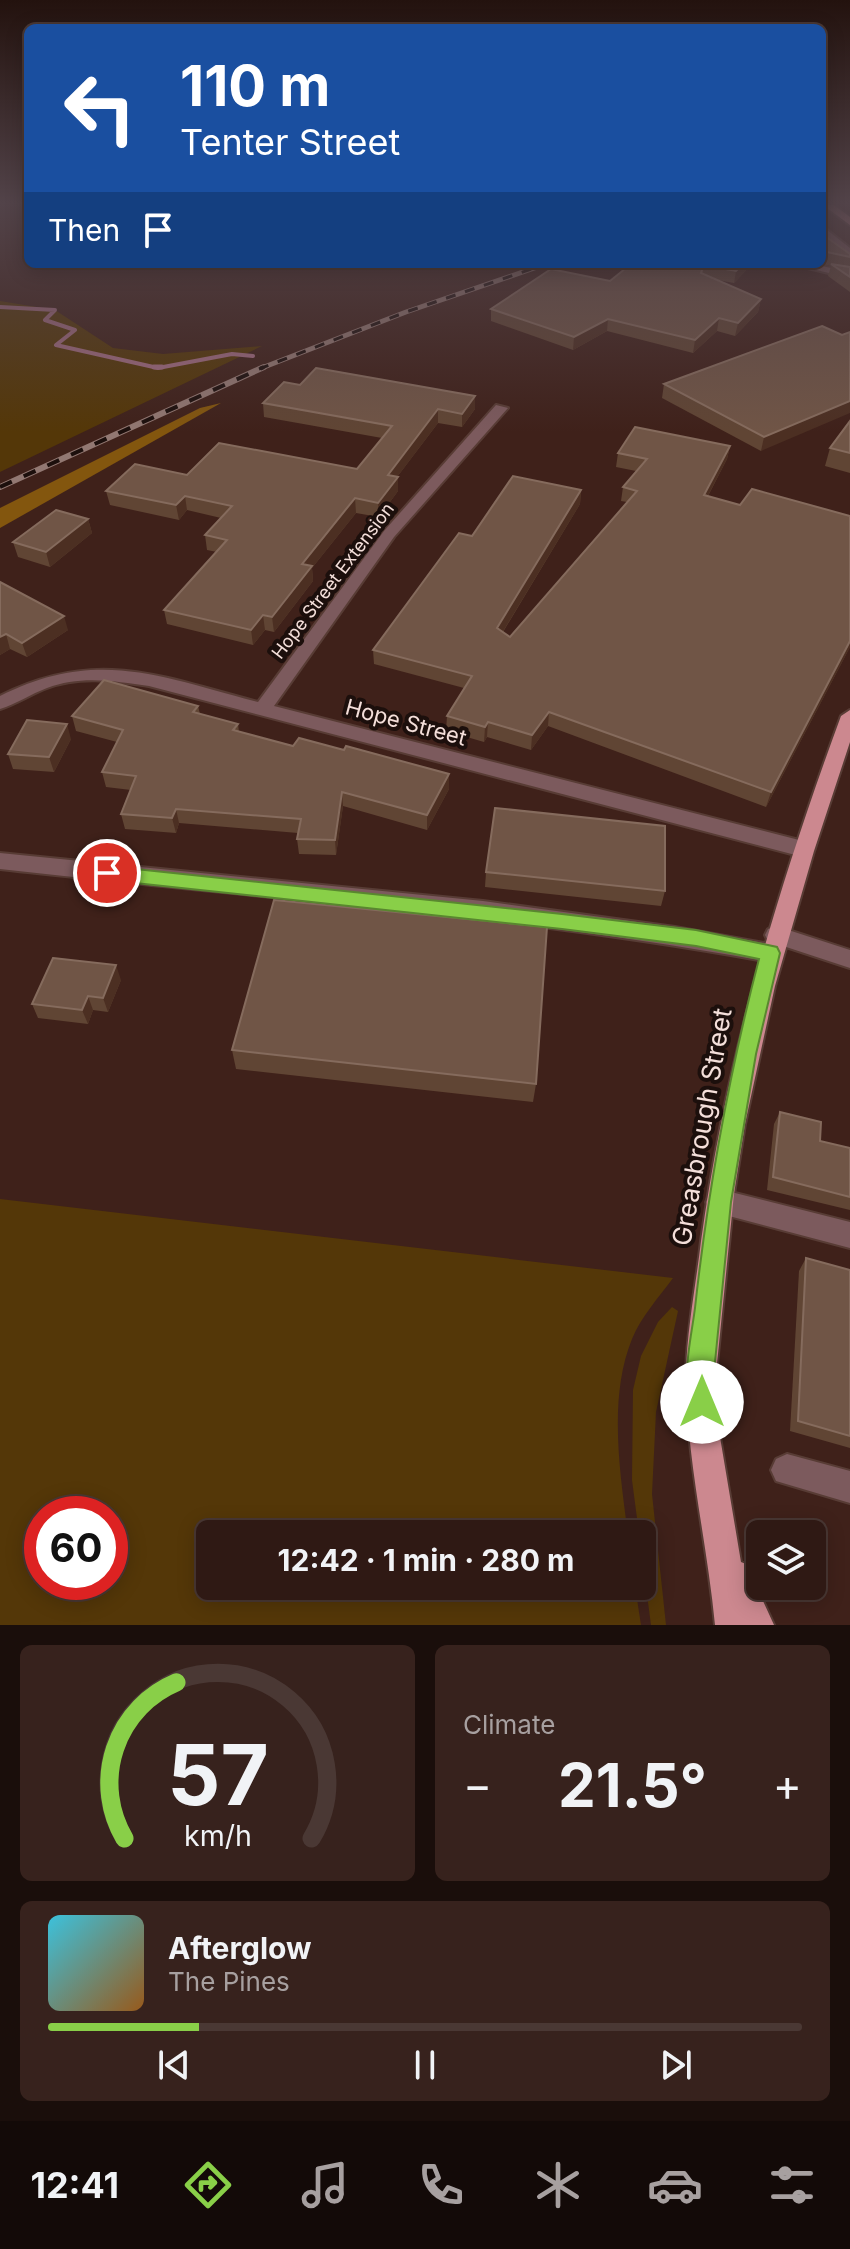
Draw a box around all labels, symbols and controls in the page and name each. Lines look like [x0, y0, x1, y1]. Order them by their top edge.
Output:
text: 110 m [180, 52, 330, 120]
icon: left [48, 56, 152, 160]
text: Tenter Street [180, 120, 400, 164]
icon: arrive [136, 208, 180, 252]
text: Then [48, 212, 120, 248]
street label: Hope Street Extension [267, 499, 398, 663]
street label: Hope Street [343, 693, 469, 751]
pin [73, 839, 141, 907]
icon: arrive [85, 851, 129, 895]
street label: Greasbrough Street [665, 1006, 738, 1248]
position arrow [660, 1360, 744, 1444]
speed limit sign: 60 [24, 1496, 128, 1600]
map controls [746, 1520, 826, 1600]
button: layers [746, 1520, 826, 1600]
text: 12:42 · 1 min · 280 m [278, 1542, 574, 1578]
text: Climate [463, 1709, 555, 1740]
text: 57 [167, 1724, 268, 1825]
text: 21.5° [558, 1749, 707, 1821]
text: − [463, 1758, 492, 1812]
text: + [773, 1758, 802, 1812]
text: km/h [184, 1818, 251, 1853]
text: Afterglow [168, 1930, 312, 1966]
text: The Pines [168, 1966, 290, 1997]
icon: previous [152, 2043, 196, 2087]
icon: pause [403, 2043, 447, 2087]
icon: next [654, 2043, 698, 2087]
icon: directions [180, 2157, 236, 2213]
icon: music [297, 2157, 353, 2213]
icon: phone [413, 2157, 469, 2213]
icon: climate [530, 2157, 586, 2213]
icon: car [647, 2157, 703, 2213]
icon: filters [764, 2157, 820, 2213]
text: 12:41 [30, 2163, 119, 2207]

